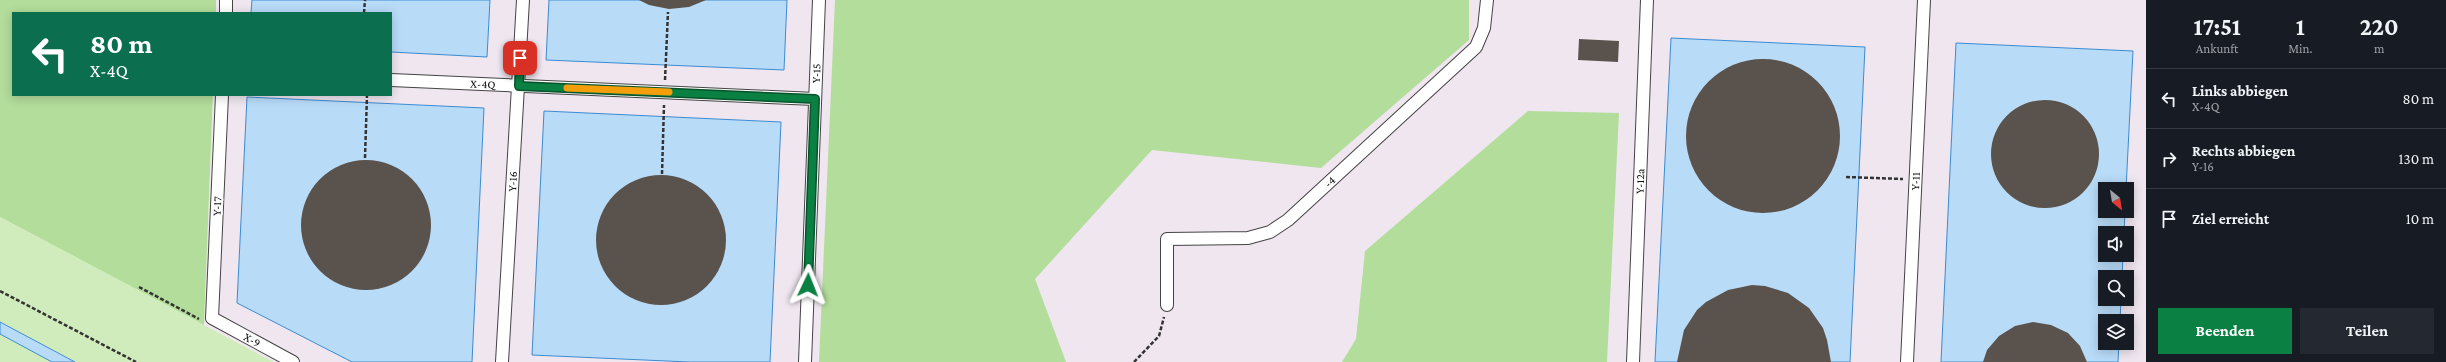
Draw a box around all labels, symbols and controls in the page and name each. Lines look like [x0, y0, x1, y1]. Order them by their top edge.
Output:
text: 17:51 [2193, 13, 2241, 40]
text: 1 [2296, 13, 2305, 40]
text: 220 [2360, 13, 2399, 40]
icon: left [24, 28, 76, 80]
text: 80 m [90, 28, 152, 59]
pin [503, 41, 537, 75]
text: Ankunft [2196, 41, 2238, 56]
text: Min. [2288, 41, 2312, 56]
text: m [2374, 41, 2384, 56]
icon: arrive [509, 47, 531, 69]
text: X-4Q [90, 61, 128, 81]
street label: Y-15 [809, 63, 824, 83]
street label: X-4Q [470, 77, 497, 92]
text: Links abbiegen [2192, 83, 2288, 99]
icon: left [2158, 88, 2180, 110]
text: 80 m [2403, 91, 2434, 107]
text: X-4Q [2192, 99, 2219, 114]
text: Rechts abbiegen [2192, 143, 2295, 159]
icon: right [2158, 148, 2180, 170]
text: 130 m [2399, 151, 2434, 167]
text: Y-16 [2192, 159, 2214, 174]
street label: Y-12a [1633, 168, 1647, 194]
street label: Y-16 [505, 171, 520, 192]
street label: Y-11 [1908, 172, 1923, 191]
street label: -4 [1321, 173, 1338, 190]
north arrow [2098, 182, 2134, 218]
map controls [2098, 182, 2134, 350]
street label: Y-17 [209, 195, 225, 216]
icon: arrive [2158, 208, 2180, 230]
text: Ziel erreicht [2192, 211, 2269, 227]
text: 10 m [2406, 211, 2434, 227]
button: sound [2098, 226, 2134, 262]
position arrow [787, 264, 829, 306]
button: search [2098, 270, 2134, 306]
button: Beenden [2158, 308, 2292, 354]
button: Teilen [2300, 308, 2434, 354]
button: layers [2098, 314, 2134, 350]
street label: X-9 [241, 330, 263, 350]

